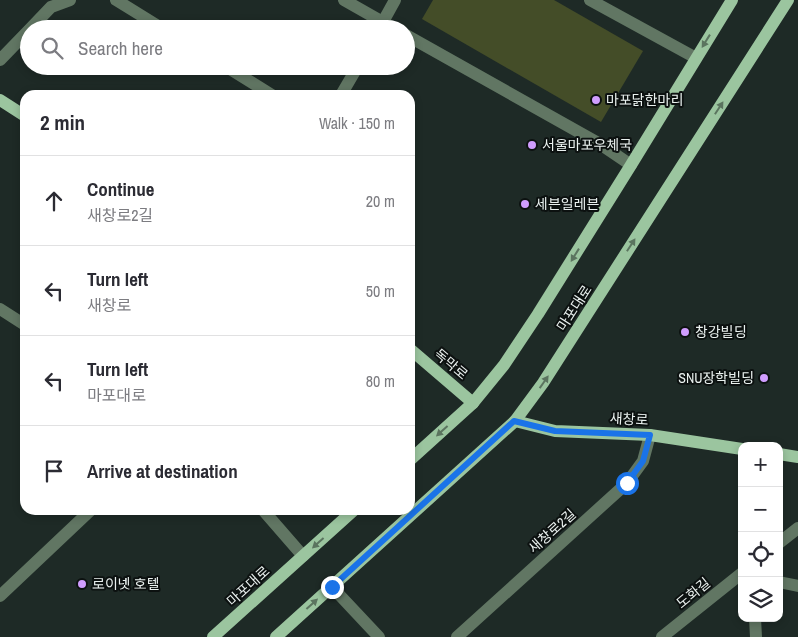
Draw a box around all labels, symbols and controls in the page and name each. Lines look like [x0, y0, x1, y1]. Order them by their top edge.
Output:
search box [20, 20, 415, 75]
icon: search [38, 34, 66, 62]
text: Search here [78, 35, 163, 61]
one-way arrow [701, 35, 711, 48]
place label: 마포닭한마리 [606, 91, 683, 109]
marker: 마포닭한마리 [590, 94, 602, 106]
one-way arrow [714, 102, 724, 115]
text: 2 min [40, 108, 85, 137]
text: Walk · 150 m [319, 112, 395, 134]
place label: 서울마포우체국 [542, 136, 632, 154]
marker: 서울마포우체국 [526, 139, 538, 151]
text: Continue [87, 176, 155, 202]
icon: ahead [40, 187, 68, 215]
text: 20 m [366, 190, 395, 212]
place label: 세븐일레븐 [535, 195, 600, 213]
marker: 세븐일레븐 [519, 198, 531, 210]
text: 새창로2길 [87, 204, 153, 226]
one-way arrow [627, 239, 636, 252]
one-way arrow [571, 248, 580, 261]
text: Turn left [87, 266, 148, 292]
icon: left [40, 277, 68, 305]
text: 50 m [366, 280, 395, 302]
street label: 마포대로 [552, 281, 596, 335]
text: 새창로 [87, 294, 131, 316]
place label: 창강빌딩 [695, 323, 747, 341]
marker: 창강빌딩 [679, 326, 691, 338]
street label: 독막로 [430, 345, 472, 383]
text: Turn left [87, 356, 148, 382]
icon: left [40, 367, 68, 395]
place label: SNU장학빌딩 [678, 369, 754, 387]
text: 80 m [366, 370, 395, 392]
marker: SNU장학빌딩 [758, 372, 770, 384]
one-way arrow [539, 375, 549, 389]
text: 마포대로 [87, 384, 146, 406]
street label: 새창로 [609, 409, 649, 429]
one-way arrow [436, 425, 448, 437]
map controls [738, 442, 783, 622]
button: + [738, 442, 783, 487]
icon: arrive [40, 457, 68, 485]
text: Arrive at destination [87, 458, 238, 484]
route start [616, 472, 639, 495]
button: − [738, 487, 783, 532]
street label: 새창로2길 [524, 505, 580, 557]
button: locate [738, 532, 783, 577]
one-way arrow [313, 537, 325, 549]
street label: 마포대로 [223, 562, 273, 610]
street label: 도화길 [672, 574, 714, 612]
place label: 로이넷 호텔 [92, 575, 160, 593]
route end [321, 576, 344, 599]
button: layers [738, 577, 783, 622]
marker: 로이넷 호텔 [76, 578, 88, 590]
one-way arrow [305, 599, 318, 610]

